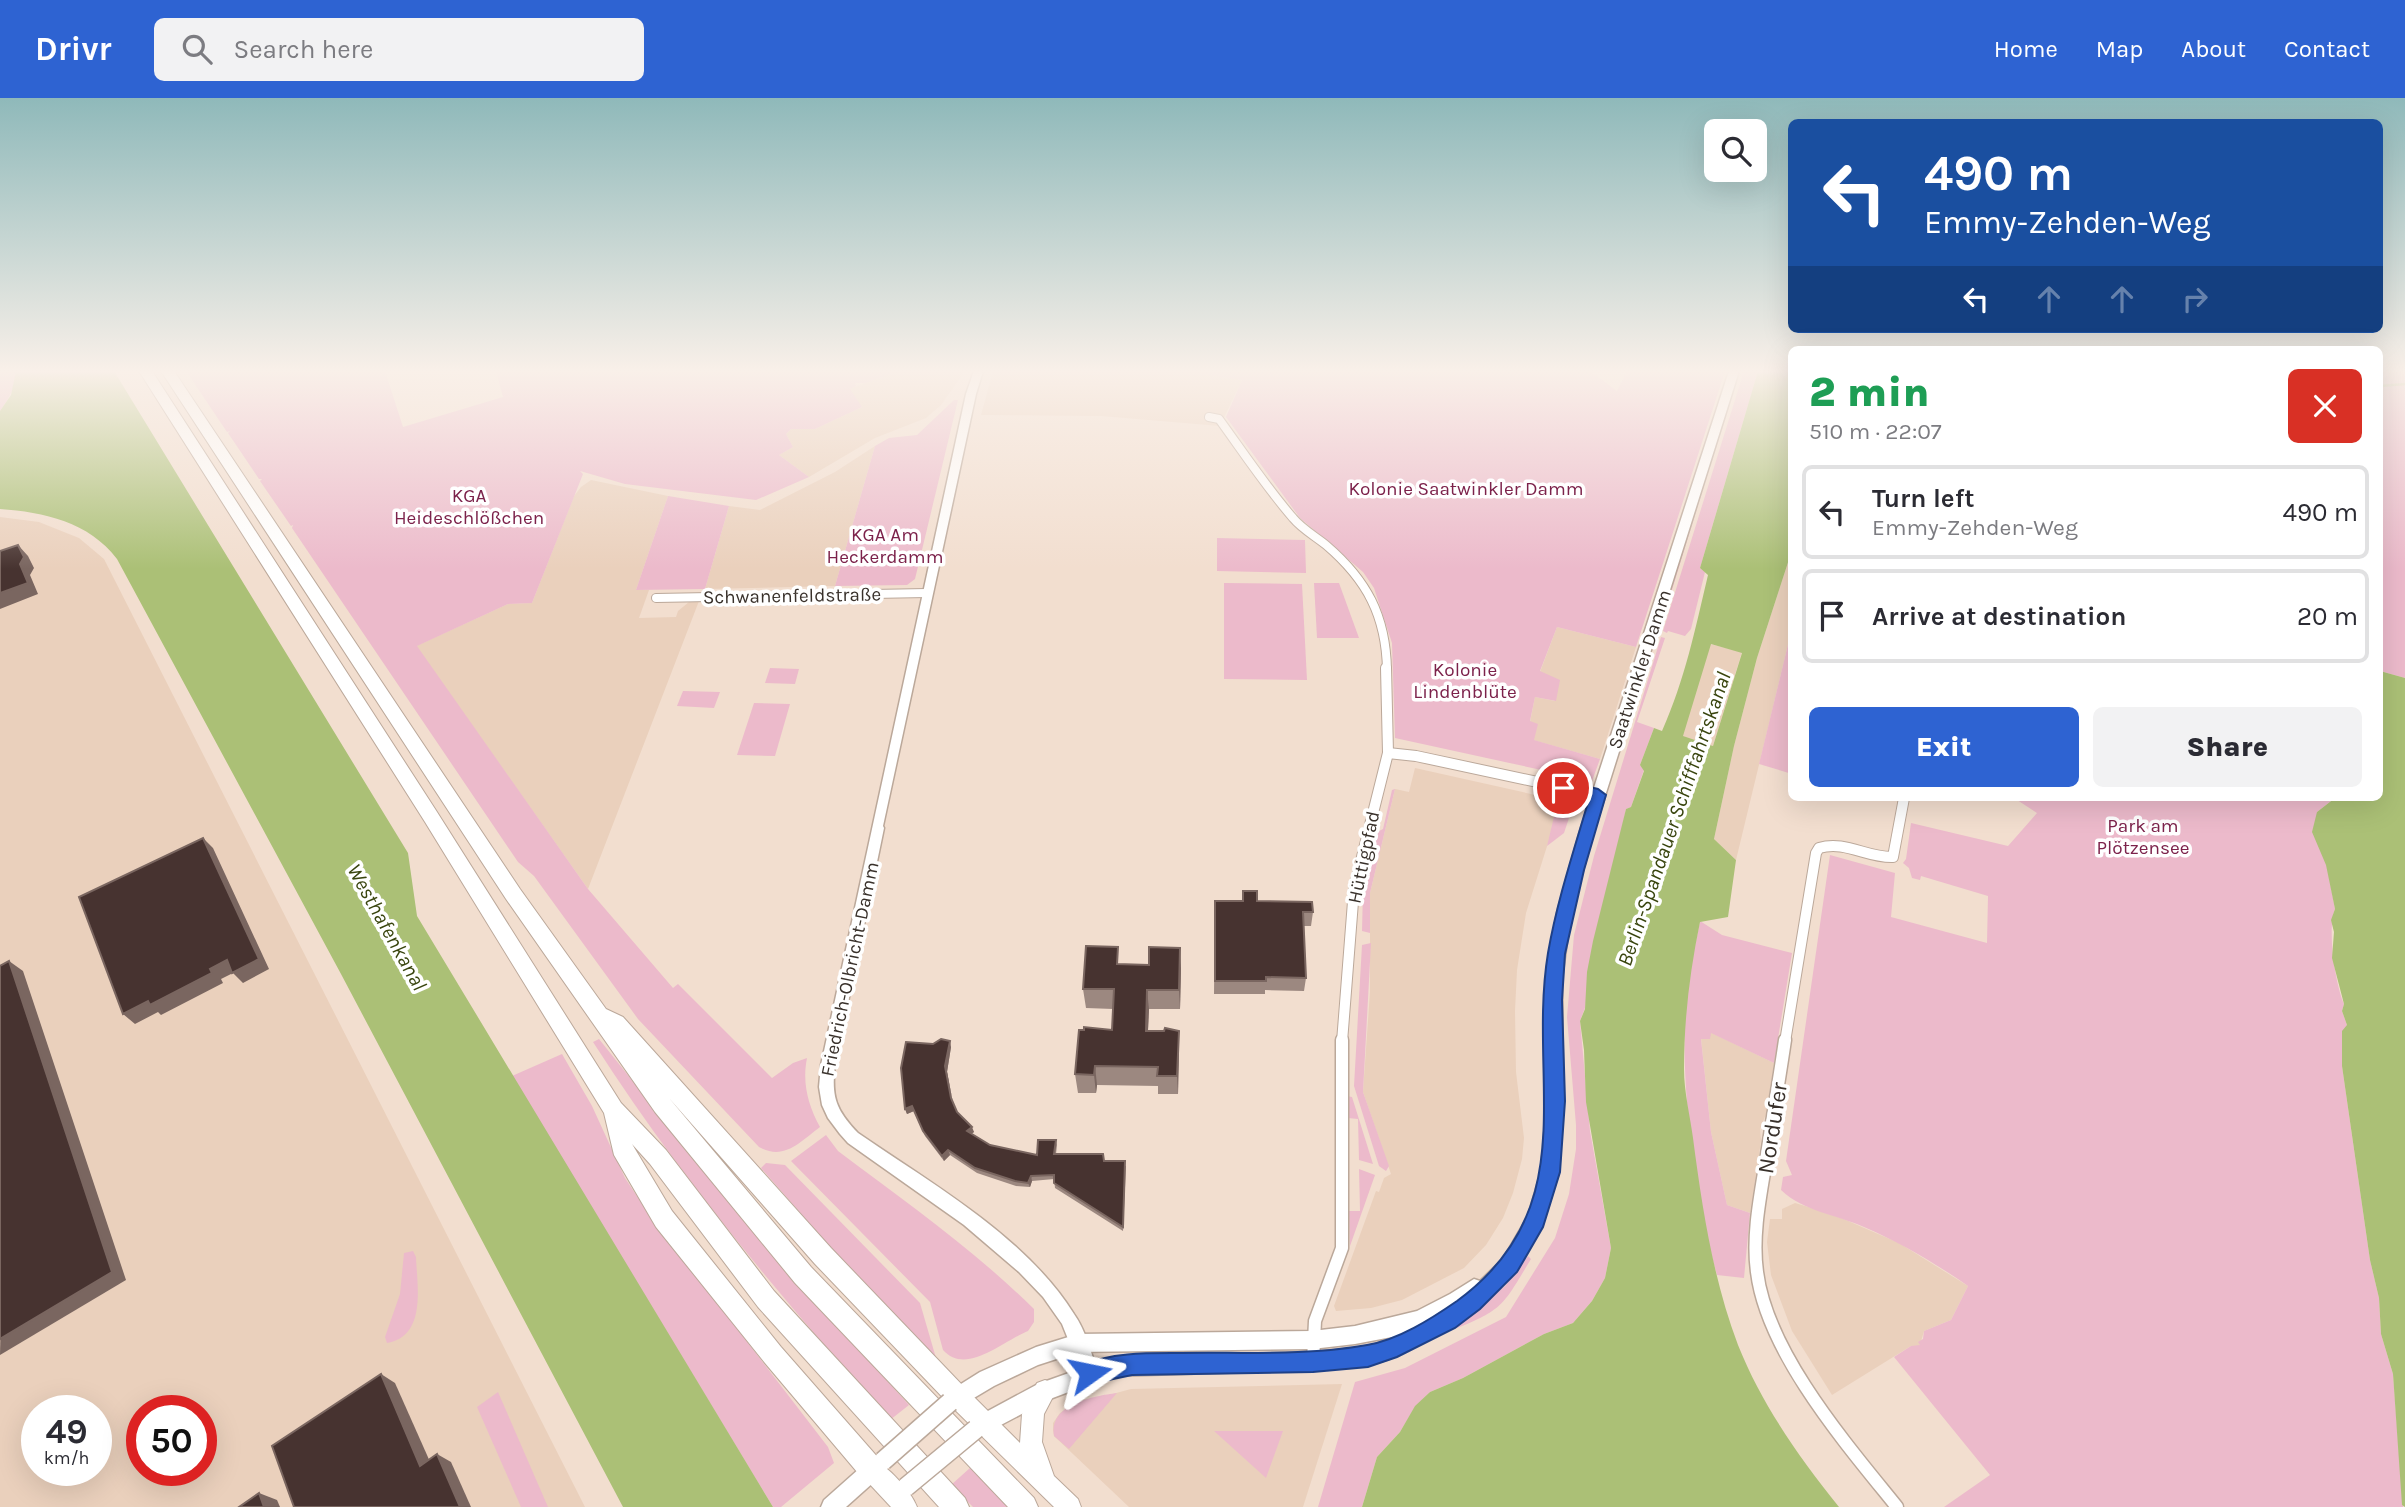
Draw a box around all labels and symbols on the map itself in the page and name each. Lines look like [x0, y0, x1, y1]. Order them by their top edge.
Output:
park label: Kolonie Saatwinkler Damm [1348, 478, 1584, 500]
park label: KGA Heideschlößchen [394, 485, 544, 529]
park label: KGA Am Heckerdamm [827, 524, 943, 568]
street label: Schwanenfeldstraße [703, 583, 881, 609]
street label: Saatwinkler Damm [1604, 587, 1676, 752]
park label: Kolonie Lindenblüte [1413, 659, 1517, 703]
water label: Berlin-Spandauer Schifffahrtskanal [1612, 669, 1736, 969]
pin [1533, 758, 1593, 818]
street label: Hüttigpfad [1343, 809, 1385, 906]
park label: Park am Plötzensee [2096, 815, 2190, 859]
water label: Westhafenkanal [342, 859, 432, 995]
street label: Friedrich-Olbricht-Damm [816, 860, 883, 1079]
street label: Nordufer [1752, 1080, 1793, 1176]
position arrow [1053, 1336, 1127, 1410]
speed limit sign: 50 [126, 1395, 217, 1486]

